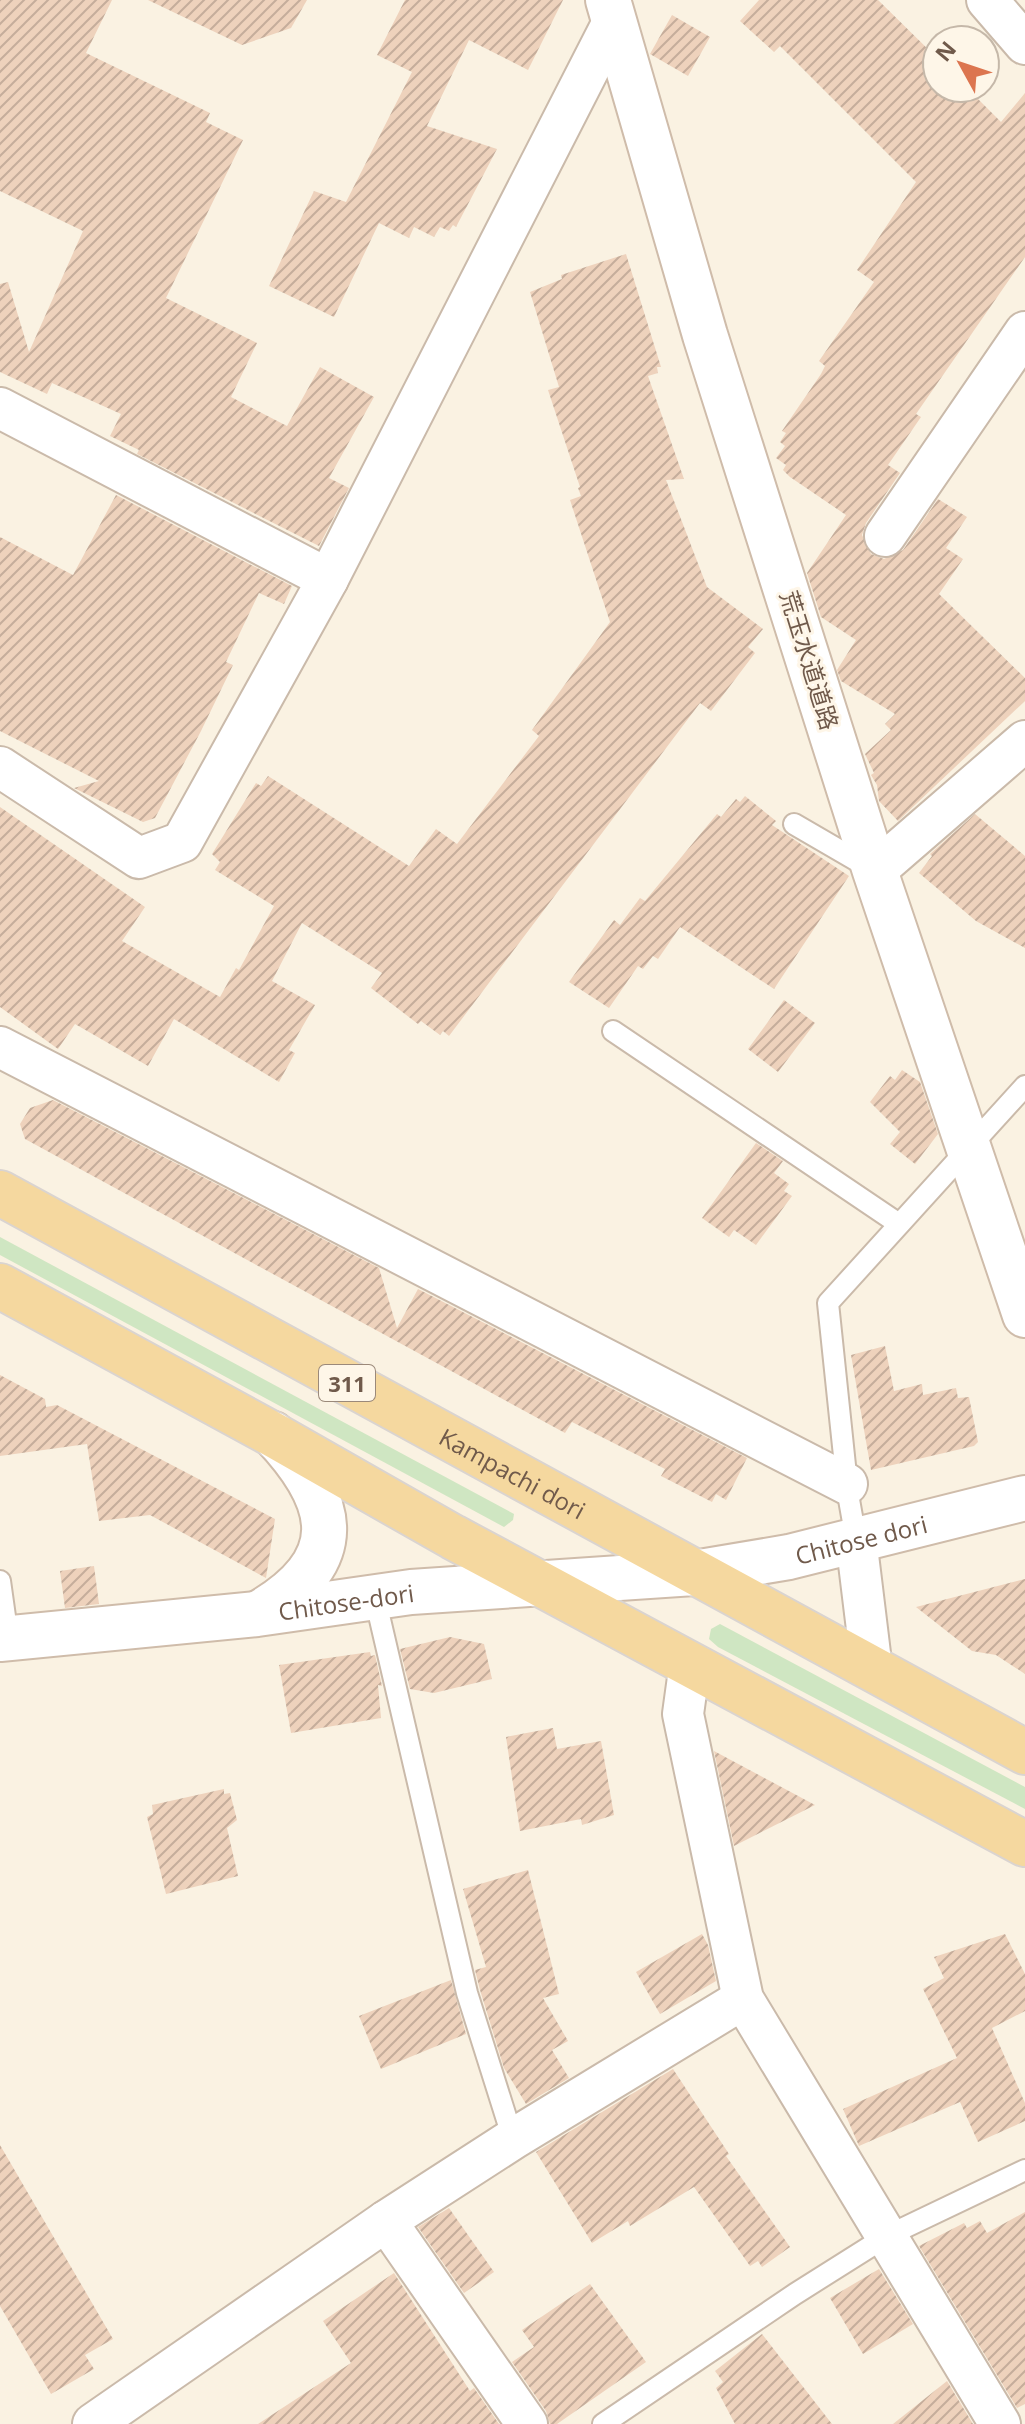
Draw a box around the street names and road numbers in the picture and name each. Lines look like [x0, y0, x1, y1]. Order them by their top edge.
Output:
street label: 荒玉水道道路 [773, 586, 847, 734]
road number: 311 [319, 1365, 375, 1401]
street label: Kampachi dori [434, 1419, 592, 1526]
street label: Chitose dori [792, 1507, 931, 1571]
street label: Chitose-dori [276, 1575, 416, 1627]

